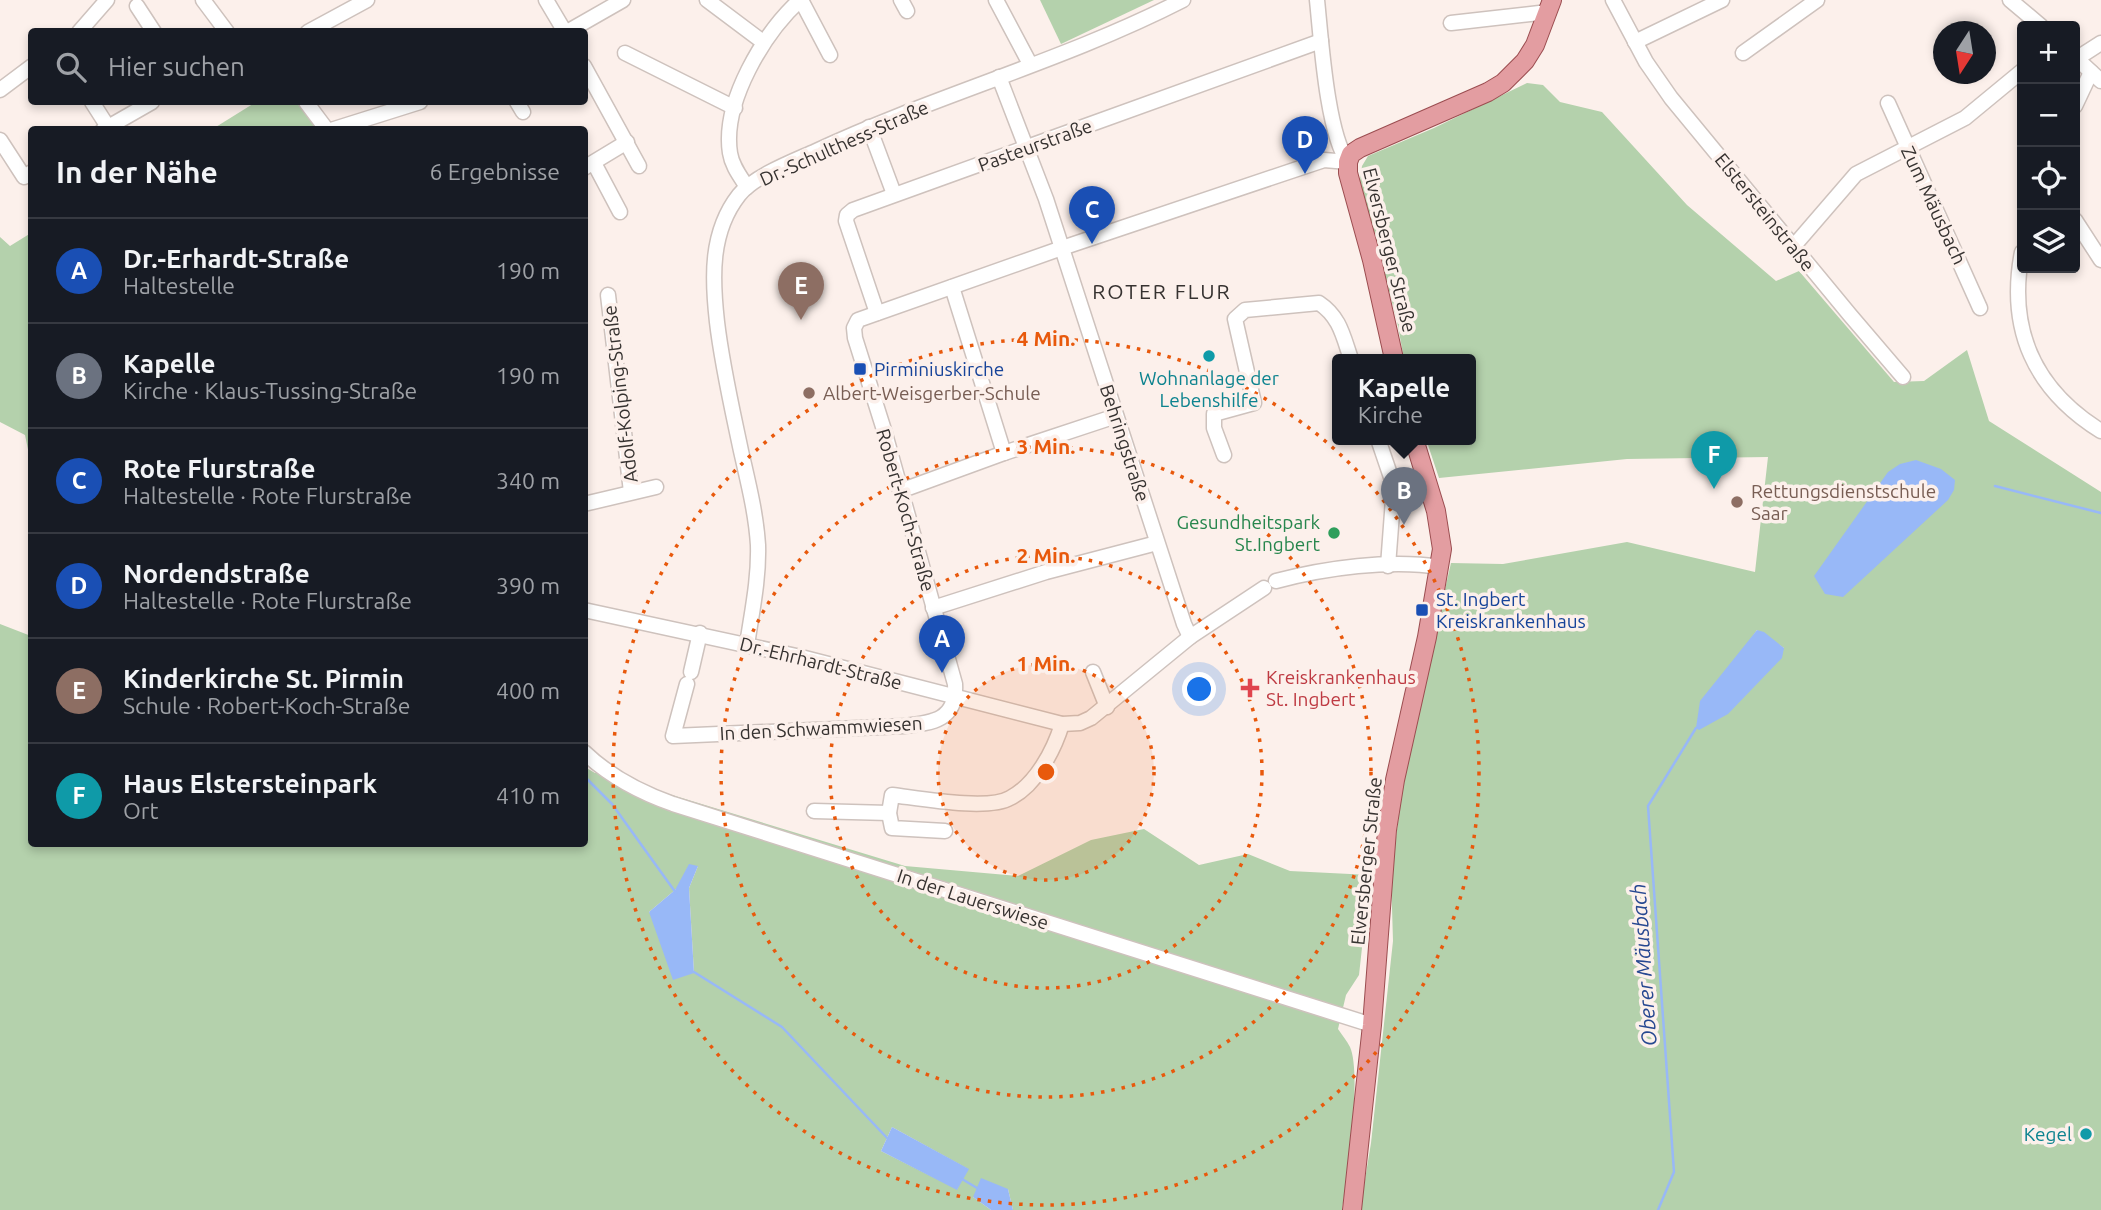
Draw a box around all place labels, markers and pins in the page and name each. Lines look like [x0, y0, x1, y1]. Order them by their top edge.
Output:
pin: D [1282, 116, 1328, 174]
pin: C [1069, 186, 1115, 244]
pin: E [778, 262, 824, 320]
marker: Wohnanlage der Lebenshilfe [1201, 348, 1217, 364]
place label: Pirminiuskirche [874, 358, 1004, 380]
marker: Pirminiuskirche [852, 361, 868, 377]
place label: Wohnanlage der Lebenshilfe [1139, 367, 1279, 411]
place label: Albert-Weisgerber-Schule [823, 382, 1041, 404]
marker: Albert-Weisgerber-Schule [801, 385, 817, 401]
pin: F [1691, 431, 1737, 489]
pin: B [1381, 467, 1427, 525]
place label: Rettungsdienstschule Saar [1751, 480, 1936, 524]
marker: Rettungsdienstschule Saar [1729, 494, 1745, 510]
place label: Gesundheitspark St.Ingbert [1177, 511, 1321, 555]
marker: Gesundheitspark St.Ingbert [1326, 525, 1342, 541]
place label: St. Ingbert Kreiskrankenhaus [1436, 588, 1586, 632]
marker: St. Ingbert Kreiskrankenhaus [1414, 602, 1430, 618]
pin: A [919, 615, 965, 673]
place label: Kreiskrankenhaus St. Ingbert [1266, 666, 1416, 710]
marker: Kreiskrankenhaus St. Ingbert [1240, 678, 1260, 698]
centre of rings [1034, 760, 1058, 784]
place label: Kegel [2024, 1123, 2072, 1145]
marker: Kegel [2078, 1126, 2094, 1142]

